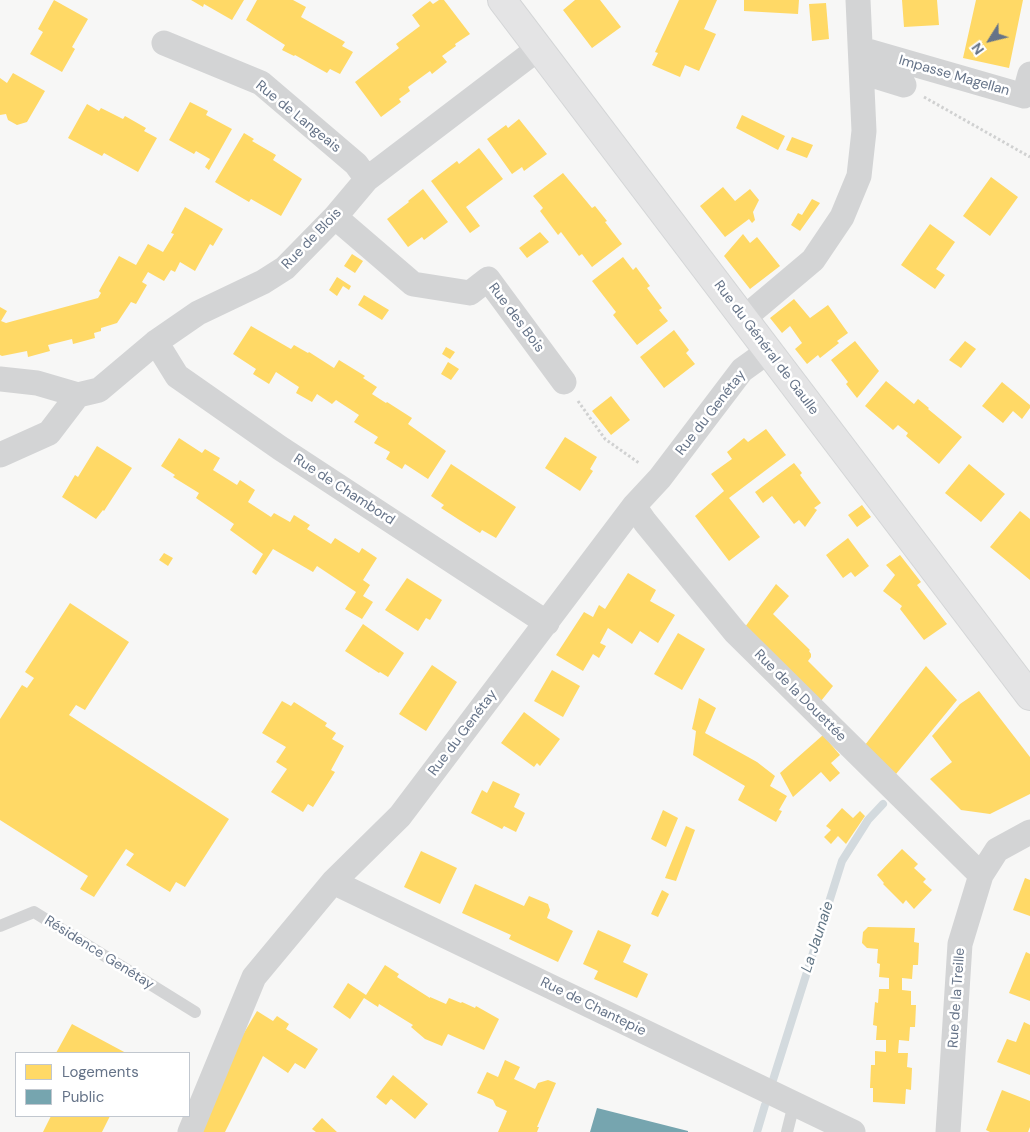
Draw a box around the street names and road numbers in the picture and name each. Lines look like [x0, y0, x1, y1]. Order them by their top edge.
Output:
street label: Impasse Magellan [897, 52, 1011, 100]
street label: Rue de Langeais [252, 77, 344, 157]
street label: Rue de Blois [279, 205, 345, 273]
street label: Rue du Général de Gaulle [710, 278, 822, 418]
street label: Rue des Bois [484, 280, 548, 356]
street label: Rue du Genétay [673, 367, 749, 459]
street label: Rue de Chambord [290, 451, 398, 529]
street label: Rue de la Douettée [750, 646, 850, 746]
street label: Rue du Genétay [425, 687, 501, 779]
street label: Résidence Genétay [41, 913, 157, 993]
street label: Rue de la Treille [945, 947, 969, 1049]
street label: Rue de Chantepie [537, 974, 649, 1040]

